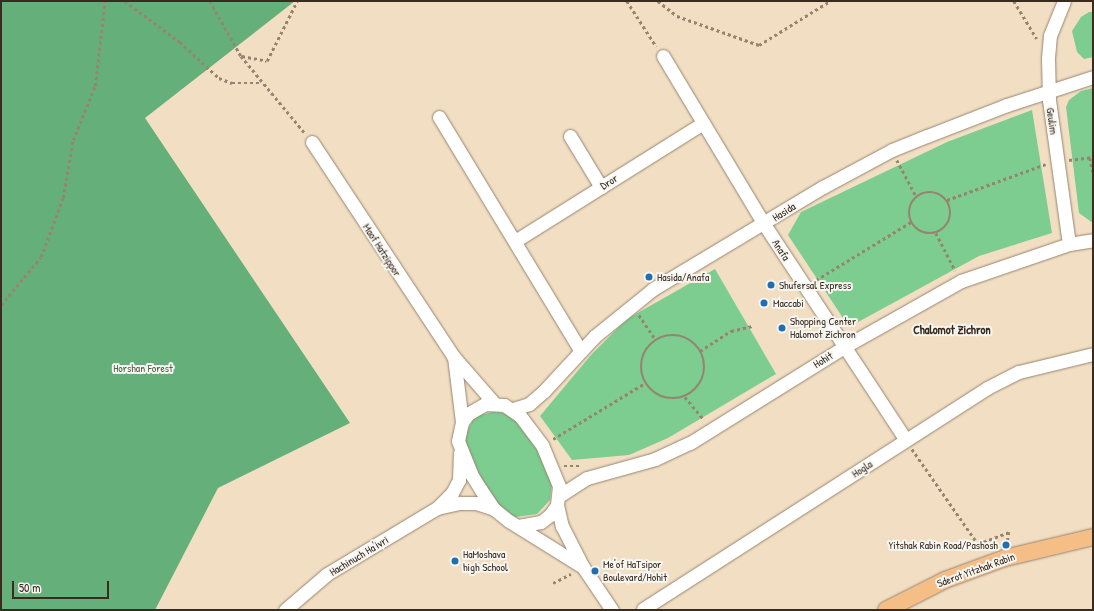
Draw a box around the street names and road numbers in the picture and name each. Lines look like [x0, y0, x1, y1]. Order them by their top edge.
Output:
street label: Geulim [1044, 107, 1060, 135]
street label: Dror [598, 172, 620, 192]
street label: Hasida [770, 200, 798, 224]
street label: Maof Hatzippor [360, 221, 404, 279]
street label: Anafa [769, 237, 793, 263]
street label: Hohit [811, 349, 835, 371]
street label: Hogla [849, 458, 875, 480]
street label: Hachinuch Ha'ivri [327, 533, 391, 579]
street label: Sderot Yitzhak Rabin [935, 550, 1017, 590]

